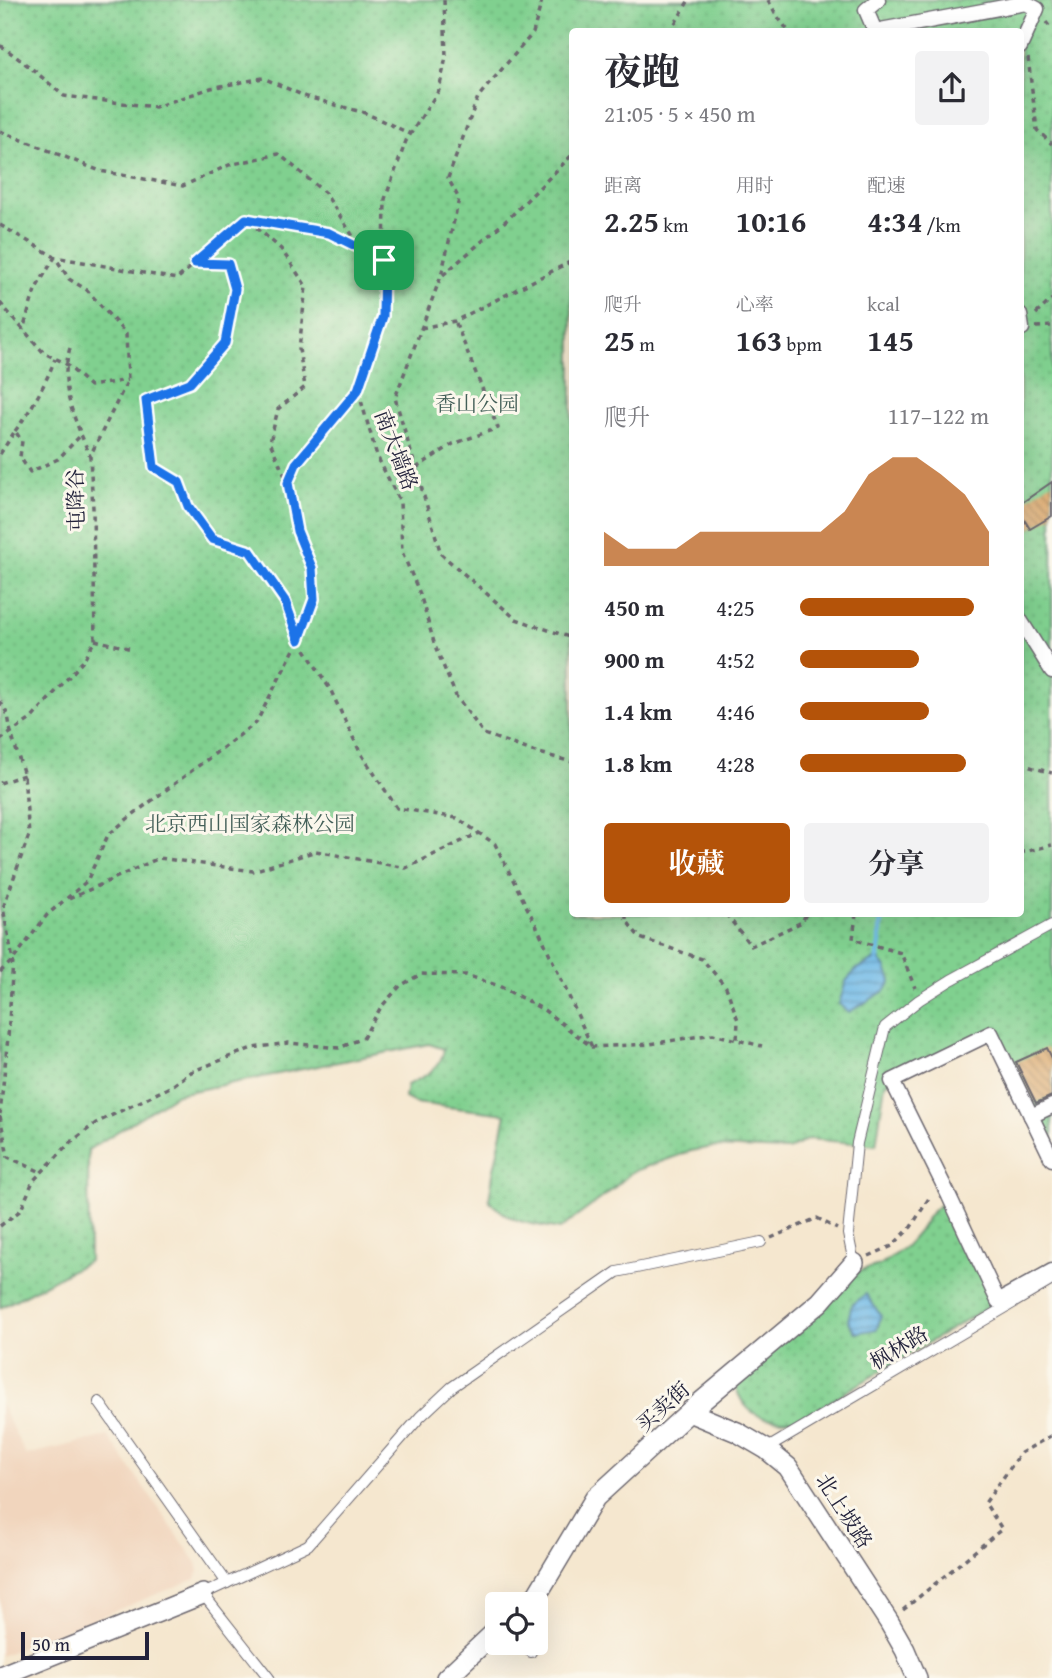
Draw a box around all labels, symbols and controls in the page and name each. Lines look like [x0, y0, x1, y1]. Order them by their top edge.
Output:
text: 夜跑 [604, 43, 680, 99]
button: share [915, 51, 989, 125]
text: 21:05 · 5 × 450 m [604, 97, 756, 130]
text: 距离 [604, 171, 642, 199]
text: 用时 [736, 171, 774, 199]
text: 配速 [867, 171, 905, 199]
text: 2.25 [604, 199, 659, 243]
text: 10:16 [736, 199, 806, 243]
text: 4:34 [867, 199, 922, 243]
text: km [659, 211, 688, 239]
text: /km [922, 211, 961, 239]
pin [354, 230, 414, 290]
icon: arrive [365, 241, 403, 279]
text: 爬升 [604, 290, 642, 318]
text: 心率 [736, 290, 774, 318]
text: kcal [867, 290, 900, 318]
text: 25 [604, 318, 635, 362]
text: 163 [736, 318, 782, 362]
text: 145 [867, 318, 914, 362]
text: m [635, 330, 655, 358]
text: bpm [782, 330, 822, 358]
park label: 香山公园 [435, 388, 519, 419]
text: 117–122 m [888, 399, 989, 432]
text: 爬升 [604, 400, 650, 433]
street label: 南大墙路 [367, 405, 426, 495]
street label: 屯降谷 [59, 468, 92, 532]
text: 450 m [604, 591, 665, 624]
text: 4:25 [716, 591, 755, 624]
text: 900 m [604, 643, 665, 676]
text: 4:52 [716, 643, 755, 676]
text: 1.4 km [604, 695, 672, 728]
text: 4:46 [716, 695, 755, 728]
text: 1.8 km [604, 747, 672, 780]
text: 4:28 [716, 747, 755, 780]
park label: 北京西山国家森林公园 [145, 808, 355, 839]
button: 收藏 [604, 823, 790, 903]
button: 分享 [804, 823, 989, 903]
street label: 枫林路 [864, 1318, 934, 1377]
street label: 买卖街 [629, 1374, 696, 1439]
street label: 北上坡路 [809, 1467, 880, 1554]
map controls [485, 1592, 548, 1655]
button: locate [485, 1592, 548, 1655]
scale bar [21, 1629, 149, 1661]
text: 50 m [32, 1630, 70, 1658]

